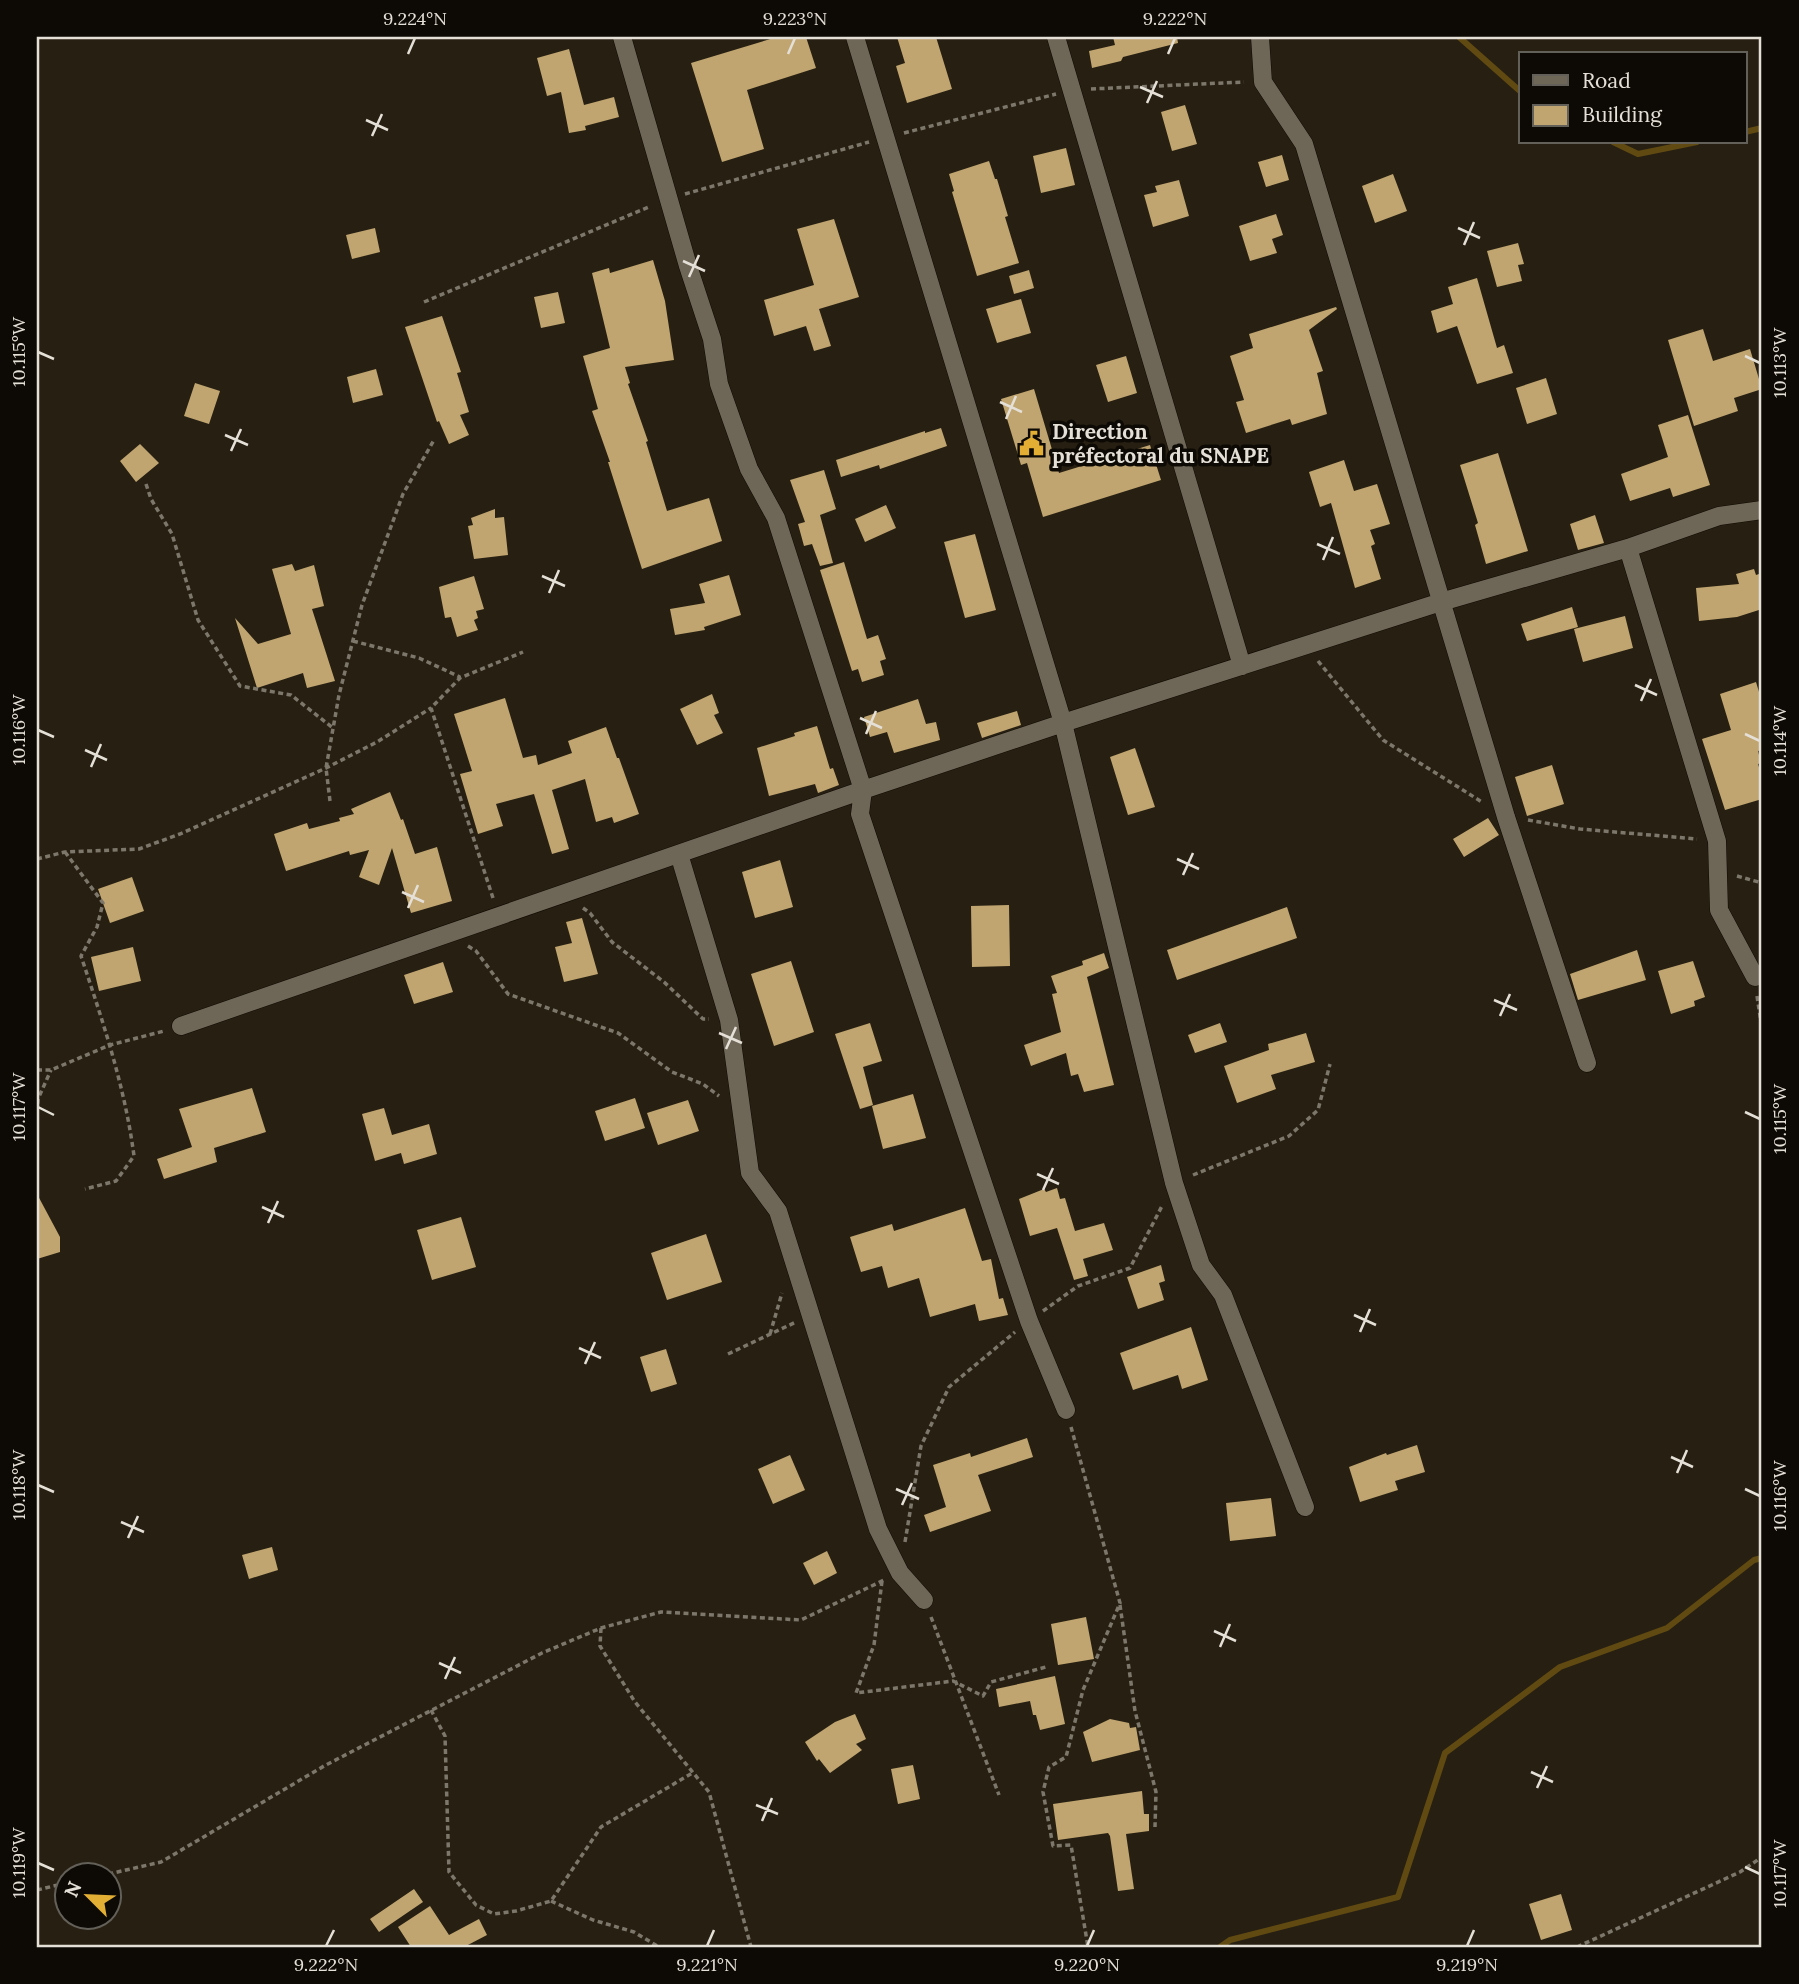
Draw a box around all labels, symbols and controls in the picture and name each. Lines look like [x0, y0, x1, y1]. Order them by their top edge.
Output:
text: 9.224°N [383, 7, 447, 30]
text: 9.223°N [763, 7, 827, 30]
text: 9.222°N [1143, 7, 1207, 30]
legend [1519, 52, 1746, 144]
text: Road [1582, 67, 1631, 94]
text: Building [1582, 101, 1662, 128]
text: 10.115°W [7, 316, 30, 387]
text: 10.113°W [1768, 327, 1791, 398]
place label: Direction préfectoral du SNAPE [1052, 418, 1269, 469]
public building icon: Direction préfectoral du SNAPE [1018, 430, 1046, 458]
text: 10.116°W [7, 694, 30, 765]
text: 10.114°W [1768, 705, 1791, 776]
text: 10.117°W [7, 1072, 30, 1141]
text: 10.115°W [1768, 1083, 1791, 1154]
text: 10.118°W [7, 1449, 30, 1520]
text: 10.116°W [1768, 1460, 1791, 1531]
text: 10.119°W [7, 1827, 30, 1898]
text: 10.117°W [1768, 1839, 1791, 1908]
north arrow [52, 1862, 122, 1932]
text: N [59, 1877, 87, 1901]
text: 9.222°N [294, 1953, 358, 1976]
text: 9.221°N [676, 1953, 738, 1976]
text: 9.220°N [1054, 1953, 1120, 1976]
text: 9.219°N [1436, 1953, 1498, 1976]

